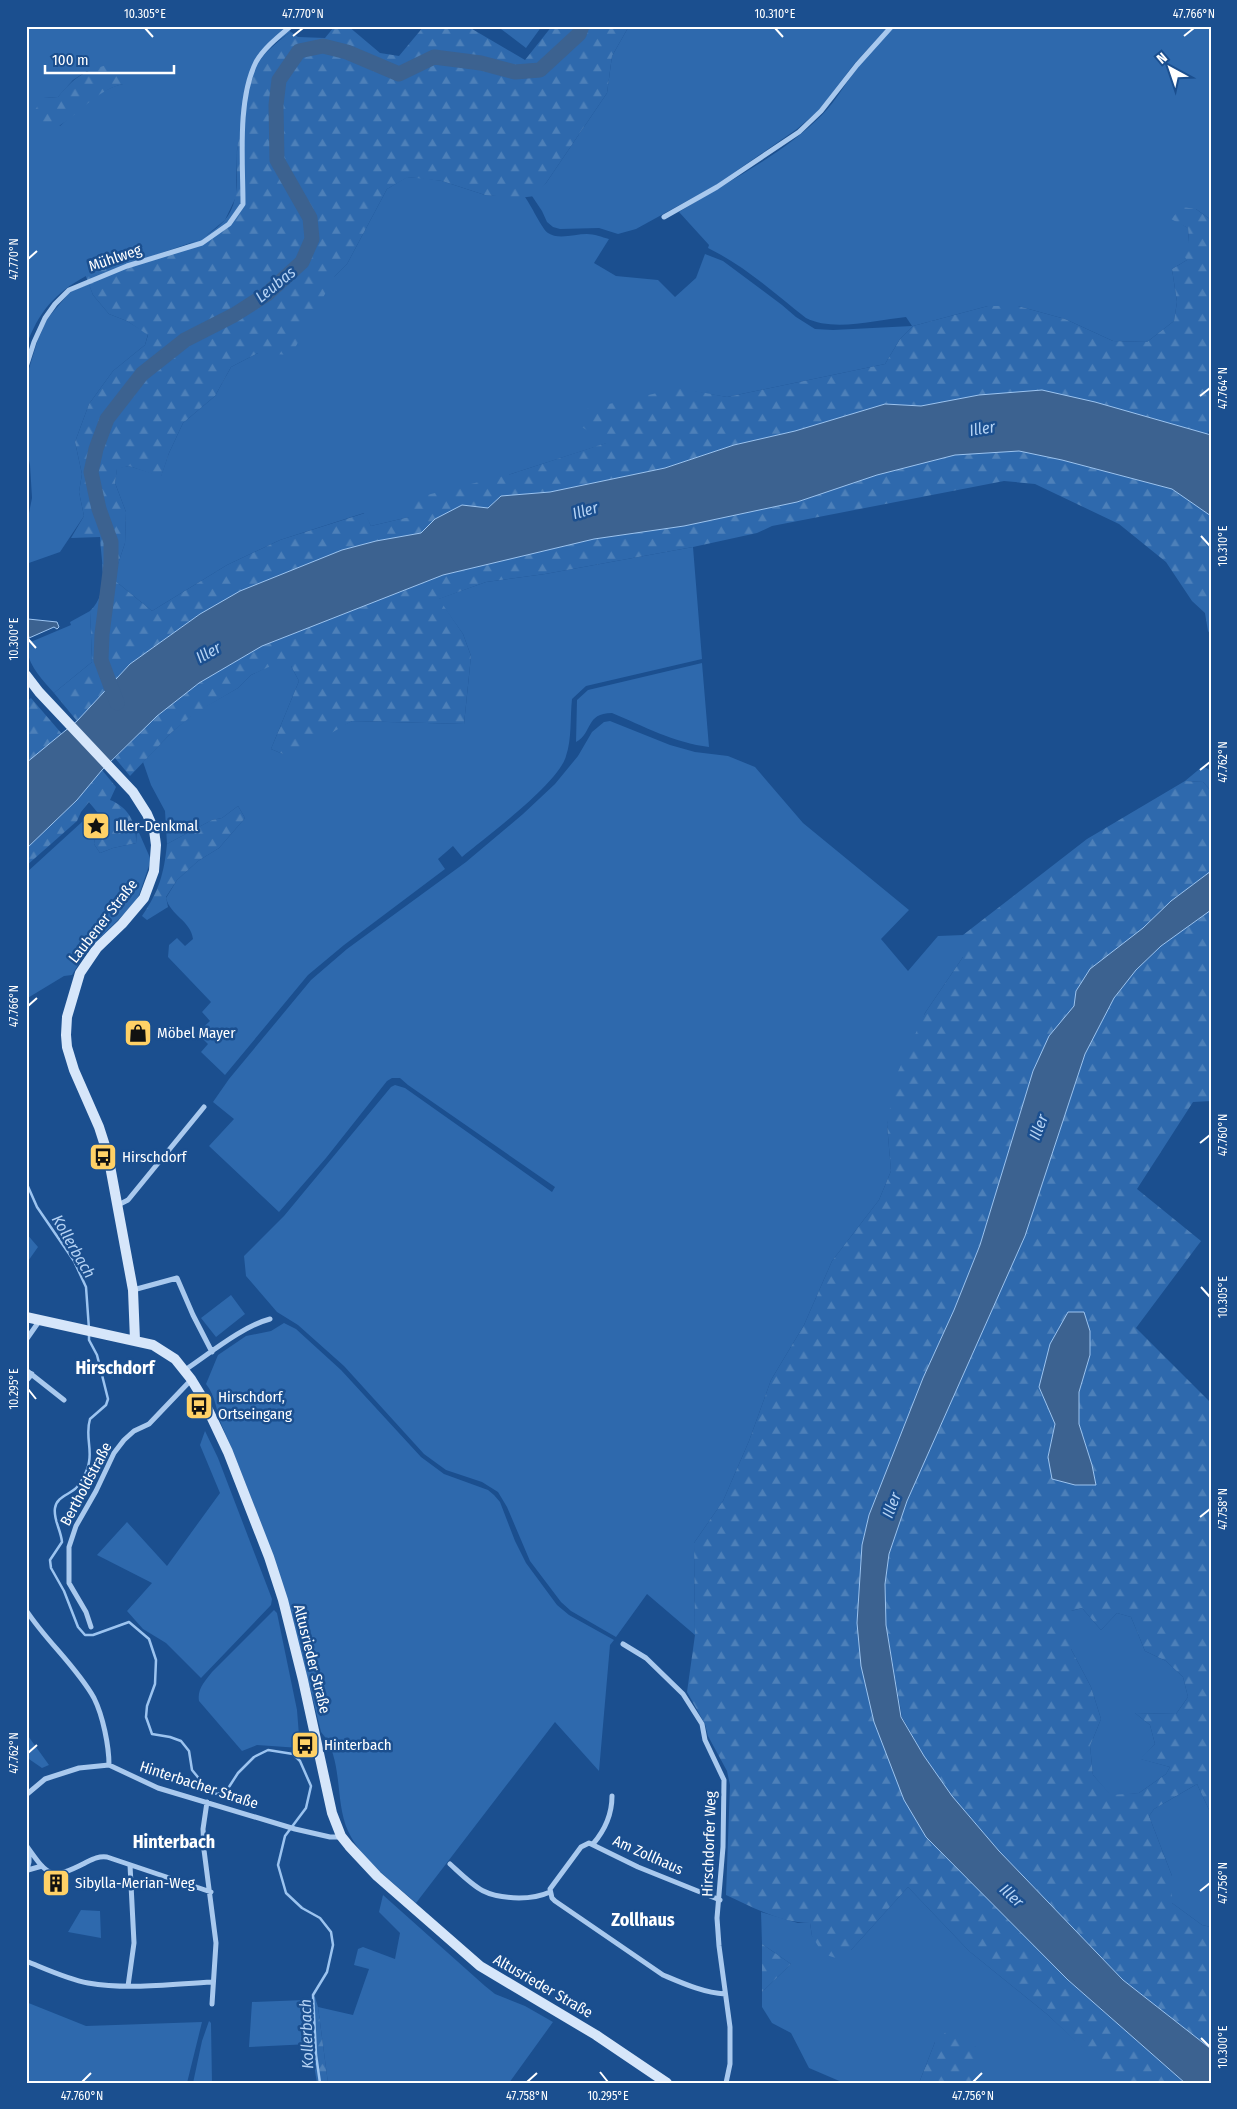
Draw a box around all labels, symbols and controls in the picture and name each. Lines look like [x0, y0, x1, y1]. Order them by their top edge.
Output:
text: 10.305°E [124, 7, 166, 21]
text: 47.770°N [282, 7, 324, 21]
text: 10.310°E [755, 7, 796, 21]
text: 47.766°N [1173, 7, 1215, 21]
scale bar [45, 42, 174, 74]
north arrow [1144, 42, 1194, 92]
text: N [1153, 49, 1171, 68]
text: 100 m [52, 51, 89, 69]
text: 47.770°N [7, 238, 21, 280]
street label: Mühlweg [86, 241, 144, 275]
water label: Leubas [251, 262, 299, 306]
text: 47.764°N [1216, 367, 1230, 409]
water label: Iller [968, 417, 997, 440]
water label: Iller [570, 498, 601, 523]
text: 10.310°E [1216, 525, 1230, 566]
text: 10.300°E [7, 617, 21, 660]
water label: Iller [192, 638, 224, 667]
text: 47.762°N [1216, 741, 1230, 783]
place icon: Iller-Denkmal [81, 811, 111, 841]
place label: Iller-Denkmal [115, 817, 198, 835]
street label: Laubener Straße [65, 876, 141, 966]
text: 47.766°N [7, 985, 21, 1027]
shop icon: Möbel Mayer [123, 1018, 153, 1048]
place label: Möbel Mayer [157, 1024, 236, 1042]
water label: Iller [1025, 1111, 1052, 1143]
text: 47.760°N [1216, 1114, 1230, 1156]
bus stop icon: Hirschdorf [88, 1142, 118, 1172]
place label: Hirschdorf [122, 1148, 188, 1166]
water label: Kollerbach [48, 1211, 99, 1281]
text: 10.305°E [1216, 1276, 1230, 1318]
district label: Hirschdorf [75, 1357, 157, 1379]
text: 10.295°E [7, 1368, 21, 1410]
place label: Hirschdorf, Ortseingang [218, 1388, 292, 1423]
bus stop icon: Hirschdorf, Ortseingang [184, 1391, 214, 1421]
street label: Bertholdstraße [56, 1439, 116, 1529]
text: 47.758°N [1216, 1488, 1230, 1530]
water label: Iller [878, 1489, 905, 1521]
street label: Altusrieder Straße [290, 1603, 334, 1715]
bus stop icon: Hinterbach [290, 1730, 320, 1760]
text: 47.762°N [7, 1732, 21, 1774]
place label: Hinterbach [324, 1736, 392, 1754]
street label: Hinterbacher Straße [137, 1757, 261, 1813]
street label: Hirschdorfer Weg [698, 1791, 720, 1897]
district label: Hinterbach [133, 1831, 215, 1853]
street label: Am Zollhaus [610, 1832, 686, 1878]
text: 47.756°N [1216, 1862, 1230, 1904]
building icon: Sibylla-Merian-Weg [41, 1868, 71, 1898]
place label: Sibylla-Merian-Weg [75, 1874, 195, 1892]
water label: Iller [996, 1880, 1028, 1911]
district label: Zollhaus [611, 1909, 675, 1931]
street label: Altusrieder Straße [490, 1950, 596, 2022]
water label: Kollerbach [296, 1999, 317, 2069]
text: 10.300°E [1216, 2025, 1230, 2068]
text: 47.760°N [61, 2089, 103, 2103]
text: 47.758°N [506, 2089, 548, 2103]
text: 10.295°E [587, 2089, 629, 2103]
text: 47.756°N [952, 2089, 994, 2103]

